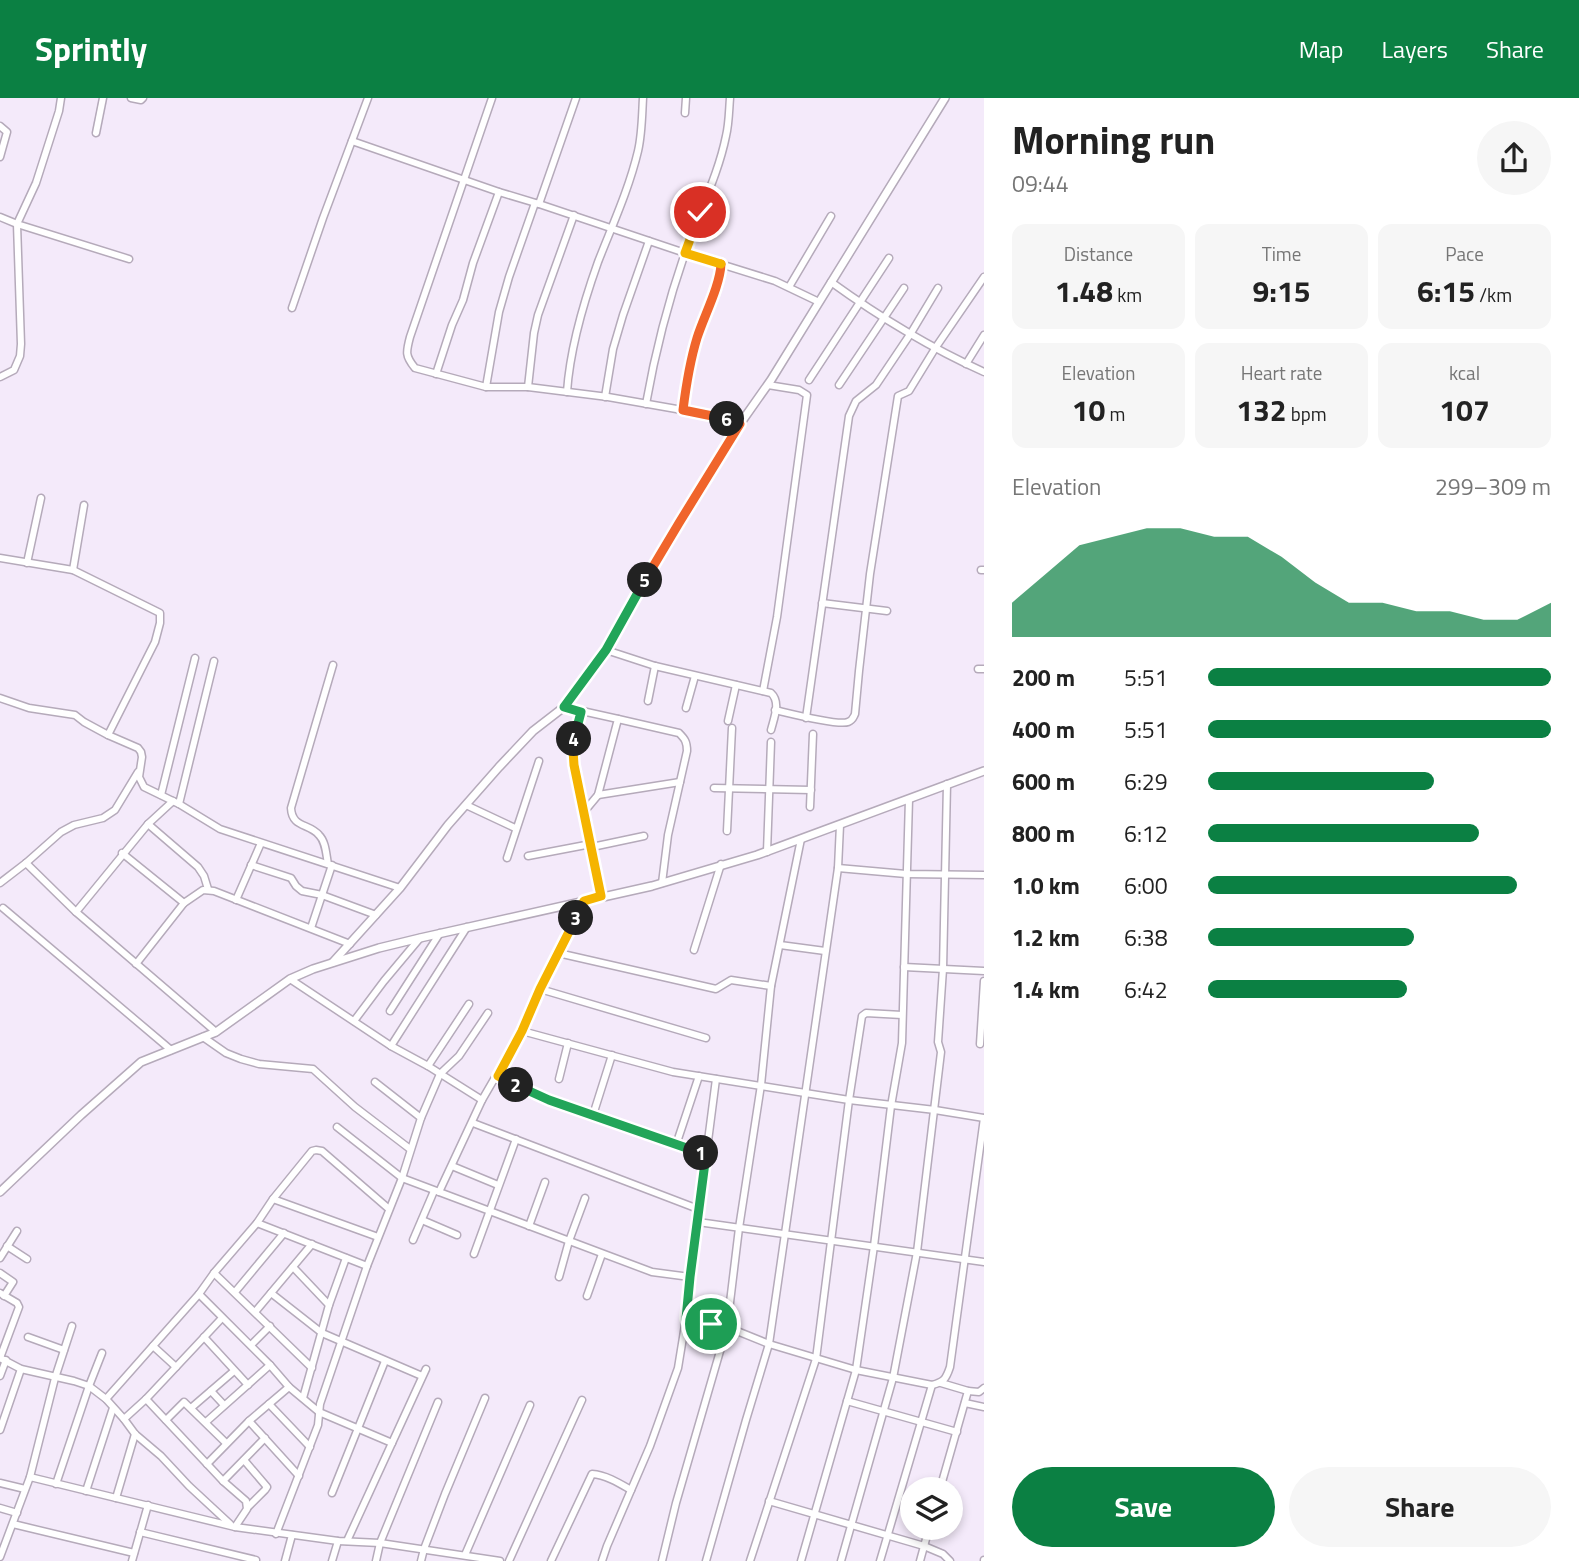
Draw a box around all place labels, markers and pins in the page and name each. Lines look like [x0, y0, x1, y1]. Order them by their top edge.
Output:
pin [670, 182, 730, 242]
pin: 6 [710, 402, 744, 436]
pin: 5 [628, 562, 662, 598]
pin: 4 [556, 722, 592, 756]
pin: 3 [558, 900, 594, 936]
pin: 2 [498, 1068, 534, 1102]
pin: 1 [684, 1136, 718, 1170]
pin [681, 1294, 741, 1354]

